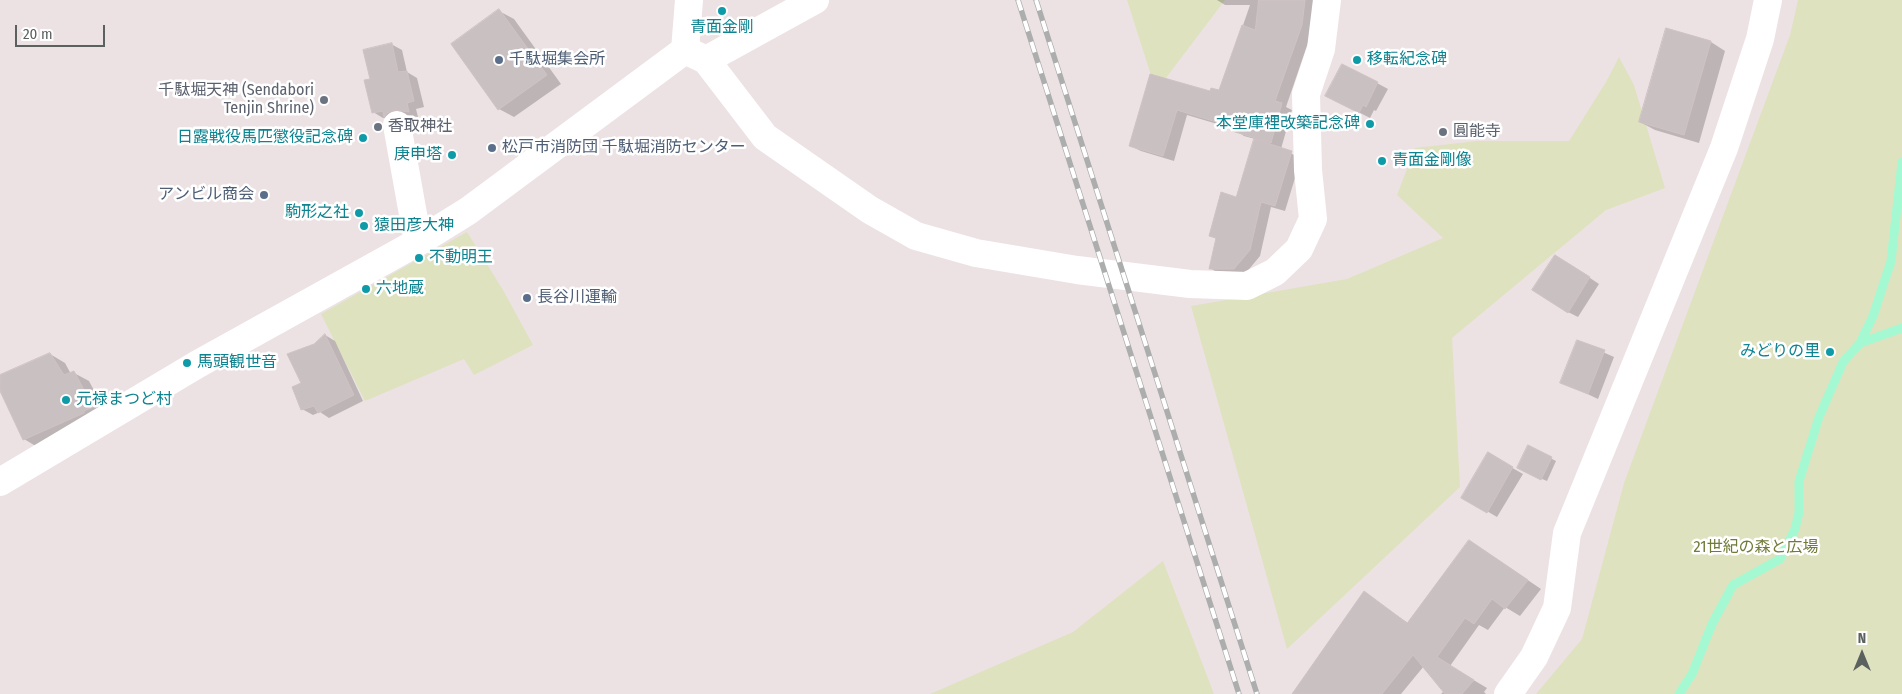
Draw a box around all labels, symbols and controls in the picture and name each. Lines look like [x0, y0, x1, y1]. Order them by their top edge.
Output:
marker: 青面金剛 [716, 5, 728, 17]
scale bar [18, 15, 108, 47]
place label: 青面金剛 [690, 18, 754, 38]
text: 20 m [23, 25, 53, 43]
place label: 千駄堀集会所 [509, 50, 605, 70]
place label: 移転紀念碑 [1367, 50, 1447, 70]
marker: 千駄堀集会所 [493, 54, 505, 66]
marker: 移転紀念碑 [1351, 54, 1363, 66]
place label: 千駄堀天神 (Sendabori Tenjin Shrine) [158, 81, 314, 119]
marker: 千駄堀天神 (Sendabori Tenjin Shrine) [318, 94, 330, 106]
place label: 本堂庫裡改築記念碑 [1216, 114, 1360, 134]
place label: 香取神社 [388, 117, 452, 137]
marker: 本堂庫裡改築記念碑 [1364, 118, 1376, 130]
marker: 香取神社 [372, 121, 384, 133]
place label: 圓能寺 [1453, 122, 1501, 142]
marker: 圓能寺 [1437, 126, 1449, 138]
place label: 日露戦役馬匹懲役記念碑 [177, 128, 353, 148]
marker: 日露戦役馬匹懲役記念碑 [357, 132, 369, 144]
place label: 松戸市消防団 千駄堀消防センター [502, 138, 746, 158]
marker: 松戸市消防団 千駄堀消防センター [486, 142, 498, 154]
place label: 庚申塔 [394, 145, 442, 165]
marker: 庚申塔 [446, 149, 458, 161]
place label: 青面金剛像 [1392, 151, 1472, 171]
marker: 青面金剛像 [1376, 155, 1388, 167]
place label: アンビル商会 [158, 185, 254, 205]
marker: アンビル商会 [258, 189, 270, 201]
place label: 駒形之社 [285, 203, 349, 223]
marker: 駒形之社 [353, 207, 365, 219]
place label: 猿田彦大神 [374, 216, 454, 236]
marker: 猿田彦大神 [358, 220, 370, 232]
place label: 不動明王 [429, 248, 493, 268]
marker: 不動明王 [413, 252, 425, 264]
place label: 六地蔵 [376, 279, 424, 299]
marker: 六地蔵 [360, 283, 372, 295]
place label: 長谷川運輸 [537, 288, 617, 308]
marker: 長谷川運輸 [521, 292, 533, 304]
place label: みどりの里 [1740, 342, 1820, 362]
marker: みどりの里 [1824, 346, 1836, 358]
place label: 馬頭観世音 [197, 353, 277, 373]
marker: 馬頭観世音 [181, 357, 193, 369]
place label: 元禄まつど村 [76, 390, 172, 410]
marker: 元禄まつど村 [60, 394, 72, 406]
park label: 21世紀の森と広場 [1694, 538, 1818, 558]
north arrow [1837, 629, 1887, 679]
text: N [1858, 630, 1866, 647]

